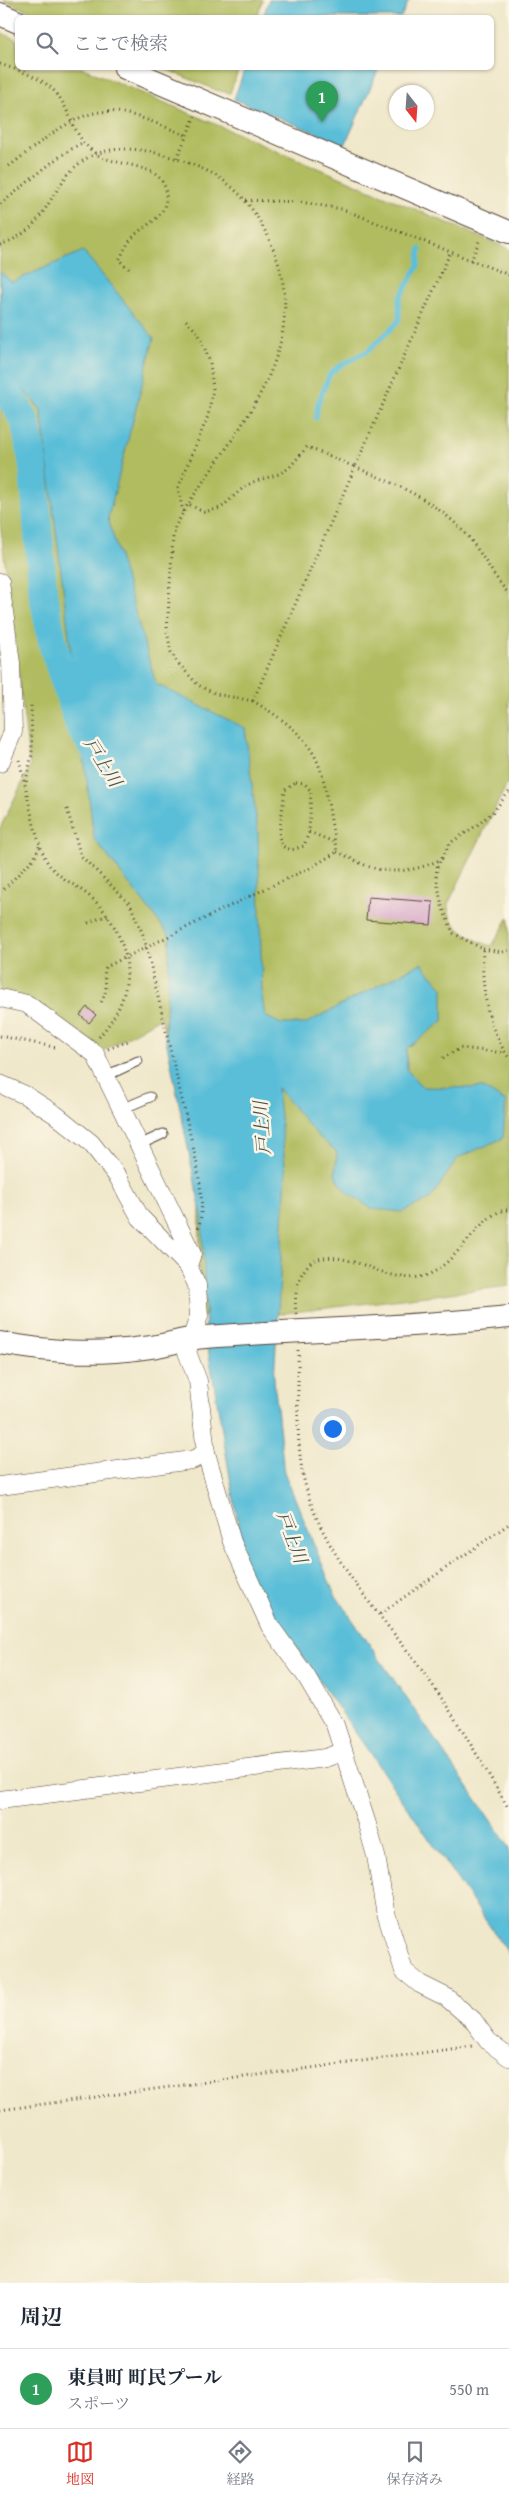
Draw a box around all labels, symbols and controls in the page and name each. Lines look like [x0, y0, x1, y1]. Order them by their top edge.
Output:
search box [15, 15, 494, 70]
icon: search [33, 29, 61, 57]
text: ここで検索 [73, 29, 168, 57]
pin: 1 [306, 81, 338, 122]
north arrow [389, 85, 434, 130]
water label: 戸上川 [77, 732, 130, 794]
water label: 戸上川 [247, 1098, 277, 1156]
your location [320, 1416, 346, 1442]
water label: 戸上川 [270, 1507, 315, 1569]
text: 周辺 [20, 2301, 62, 2332]
text: 東員町 町民プール [67, 2363, 222, 2391]
text: 1 [32, 2377, 40, 2401]
text: 550 m [449, 2377, 489, 2401]
text: スポーツ [67, 2391, 130, 2415]
tab: 地図 [66, 2438, 94, 2489]
tab: 経路 [226, 2438, 254, 2489]
tab: 保存済み [387, 2438, 443, 2489]

